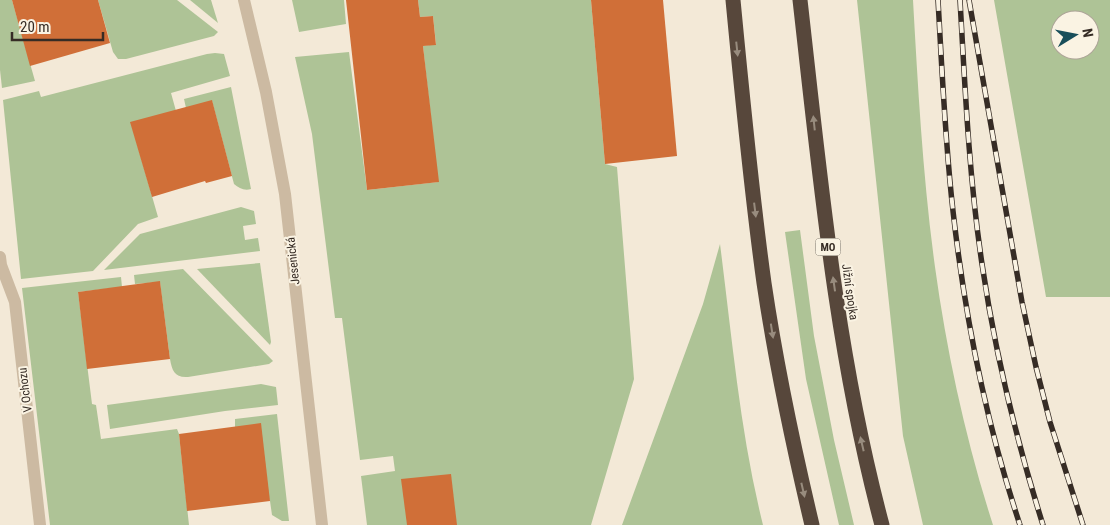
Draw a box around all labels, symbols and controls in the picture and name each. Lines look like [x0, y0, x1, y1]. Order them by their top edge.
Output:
scale bar [12, 10, 104, 42]
north arrow [1050, 10, 1100, 60]
text: 20 m [20, 18, 50, 36]
text: N [1079, 27, 1096, 38]
one-way arrow [733, 41, 741, 57]
one-way arrow [810, 115, 818, 131]
one-way arrow [751, 202, 759, 218]
street label: Jesenická [284, 236, 302, 285]
road number: MO [816, 238, 840, 256]
street label: Jižní spojka [839, 263, 861, 321]
one-way arrow [829, 276, 837, 292]
one-way arrow [769, 323, 777, 339]
street label: V Ochozu [15, 367, 35, 413]
one-way arrow [858, 437, 866, 452]
one-way arrow [799, 483, 807, 498]

